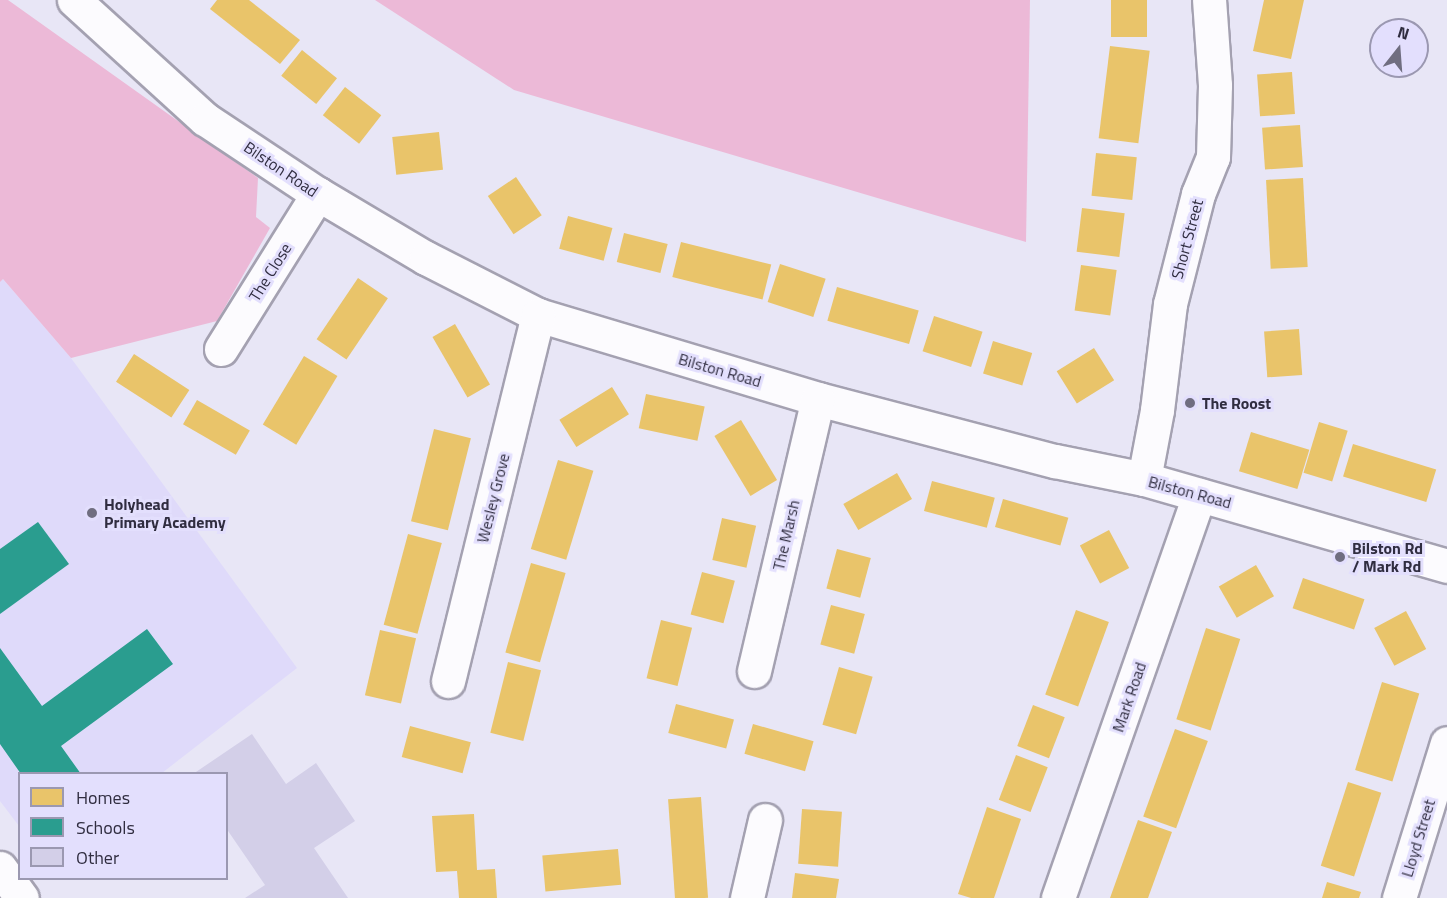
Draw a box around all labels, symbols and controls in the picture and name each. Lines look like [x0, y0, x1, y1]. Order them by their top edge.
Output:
north arrow [1369, 18, 1429, 78]
text: N [1395, 20, 1412, 46]
street label: Bilston Road [240, 137, 322, 201]
street label: Short Street [1167, 197, 1207, 281]
street label: The Close [245, 239, 295, 305]
street label: Bilston Road [676, 349, 764, 391]
place label: The Roost [1202, 393, 1271, 413]
marker: The Roost [1183, 396, 1197, 410]
street label: Wesley Grove [473, 451, 513, 545]
street label: Bilston Road [1146, 472, 1234, 512]
place label: Holyhead Primary Academy [104, 494, 226, 532]
street label: The Marsh [769, 498, 803, 572]
marker: Holyhead Primary Academy [85, 506, 99, 520]
place label: Bilston Rd / Mark Rd [1352, 538, 1423, 576]
marker: Bilston Rd / Mark Rd [1333, 550, 1347, 564]
street label: Mark Road [1108, 659, 1150, 735]
legend [18, 772, 228, 880]
text: Homes [76, 784, 130, 811]
street label: Lloyd Street [1397, 797, 1439, 879]
text: Schools [76, 814, 135, 841]
text: Other [76, 844, 119, 871]

